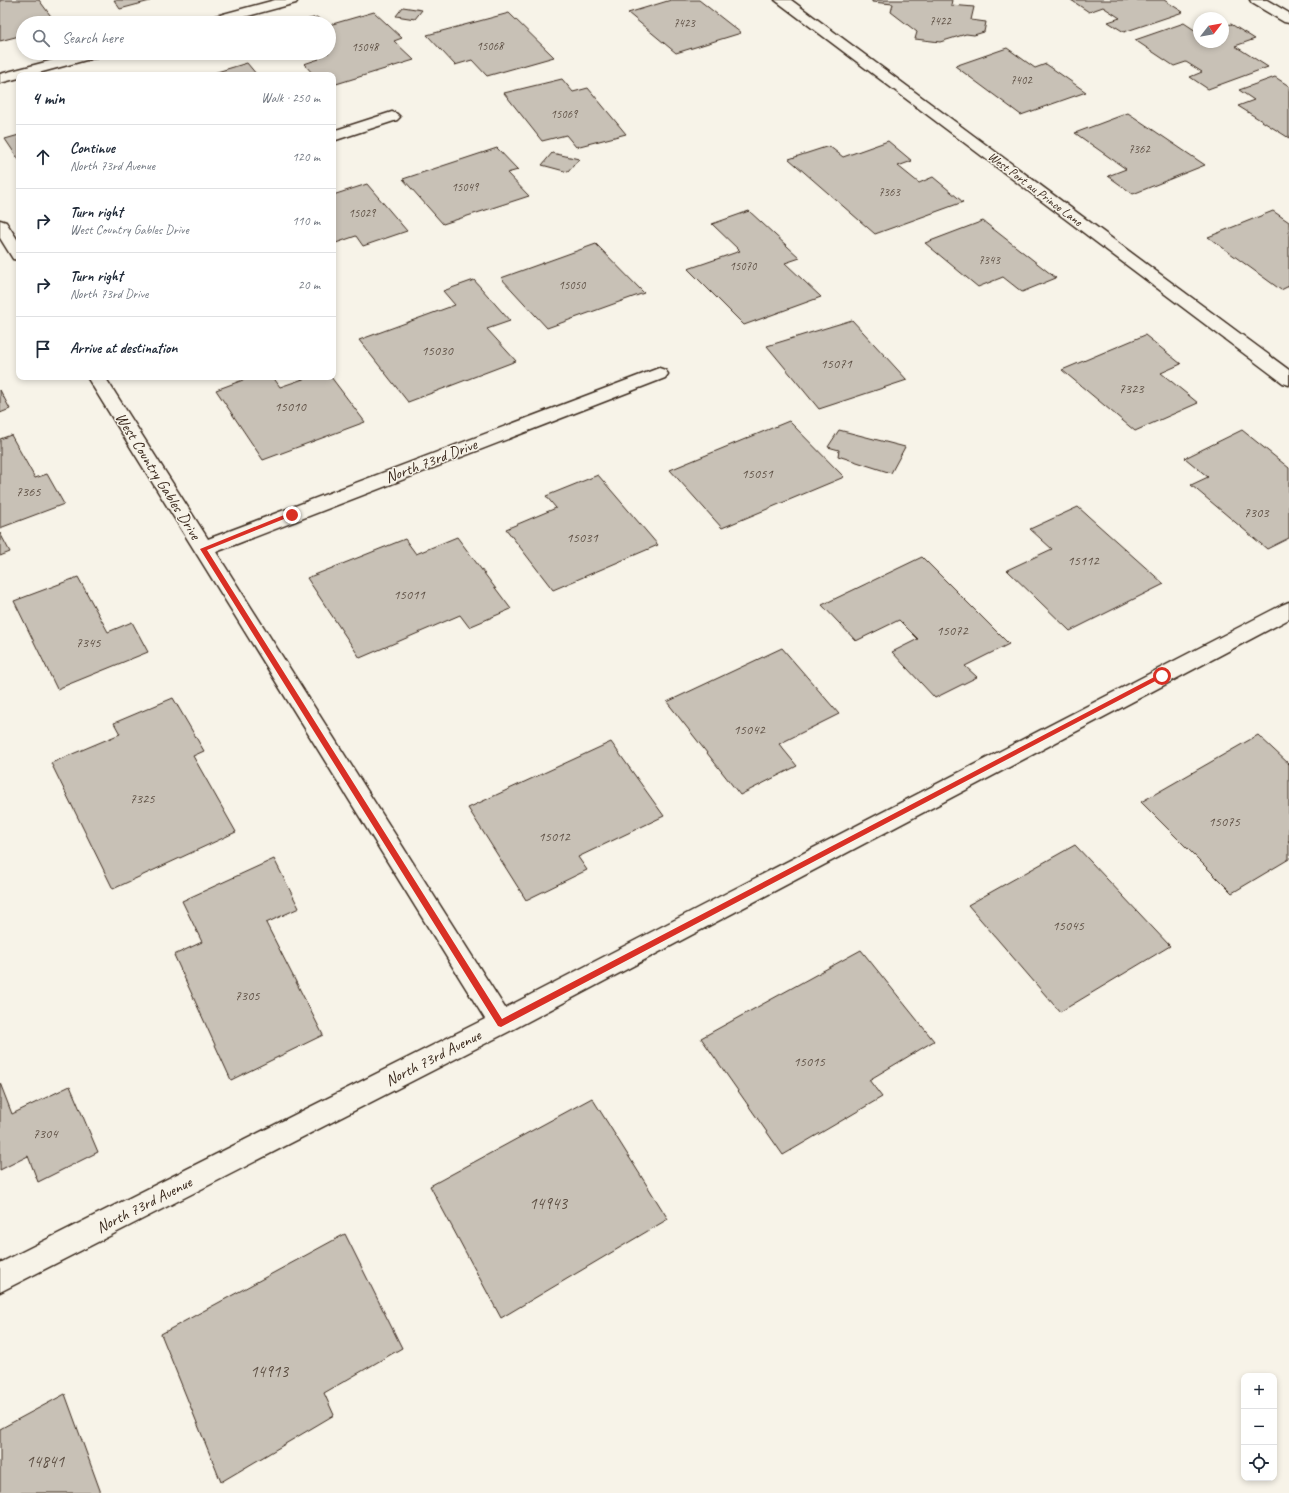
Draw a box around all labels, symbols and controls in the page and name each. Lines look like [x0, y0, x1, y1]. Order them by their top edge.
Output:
north arrow [1193, 12, 1229, 48]
house number: 7422 [929, 13, 952, 29]
house number: 7423 [673, 15, 696, 31]
search box [16, 16, 336, 60]
icon: search [30, 27, 52, 49]
text: Search here [62, 29, 123, 48]
house number: 15068 [476, 38, 505, 54]
house number: 15048 [351, 39, 380, 55]
house number: 7402 [1010, 72, 1033, 88]
text: 4 min [32, 88, 65, 109]
text: Walk · 250 m [261, 90, 320, 106]
house number: 15069 [550, 106, 579, 122]
text: Continue [70, 139, 115, 158]
house number: 7362 [1128, 141, 1151, 157]
icon: ahead [32, 146, 54, 168]
street label: West Port au Prince Lane [985, 148, 1086, 230]
text: 120 m [292, 149, 320, 165]
text: North 73rd Avenue [70, 158, 155, 174]
house number: 15049 [451, 179, 480, 195]
house number: 7363 [878, 184, 901, 200]
text: Turn right [70, 203, 123, 222]
house number: 15029 [348, 205, 377, 221]
icon: right [32, 210, 54, 232]
text: 110 m [292, 213, 320, 229]
text: West Country Gables Drive [70, 222, 189, 238]
house number: 7343 [978, 252, 1001, 268]
house number: 15070 [729, 258, 758, 274]
text: Turn right [70, 267, 123, 286]
icon: right [32, 274, 54, 296]
text: 20 m [298, 277, 320, 293]
house number: 15050 [558, 277, 587, 293]
text: North 73rd Drive [70, 286, 148, 302]
icon: arrive [32, 338, 54, 360]
text: Arrive at destination [70, 339, 177, 358]
house number: 15030 [421, 342, 454, 359]
house number: 15071 [820, 355, 852, 372]
house number: 7323 [1118, 380, 1145, 397]
house number: 15010 [274, 398, 307, 415]
street label: West Country Gables Drive [111, 409, 206, 545]
street label: North 73rd Drive [382, 434, 481, 488]
house number: 15051 [741, 465, 773, 482]
house number: 7365 [15, 483, 41, 500]
house number: 7303 [1243, 504, 1270, 521]
route end [283, 506, 301, 524]
house number: 15031 [566, 529, 598, 546]
house number: 15112 [1067, 552, 1100, 569]
house number: 15011 [393, 586, 425, 603]
house number: 15072 [936, 622, 969, 639]
house number: 7345 [75, 634, 101, 651]
route start [1153, 667, 1171, 685]
house number: 15042 [733, 721, 766, 738]
house number: 7325 [129, 790, 155, 807]
house number: 15075 [1208, 813, 1240, 830]
house number: 15012 [538, 828, 571, 845]
house number: 15045 [1052, 917, 1084, 934]
house number: 7305 [234, 987, 260, 1004]
street label: North 73rd Avenue [382, 1025, 486, 1091]
house number: 15015 [793, 1053, 825, 1070]
house number: 7304 [32, 1125, 59, 1142]
street label: North 73rd Avenue [93, 1172, 197, 1238]
house number: 14943 [529, 1193, 568, 1214]
house number: 14913 [250, 1361, 289, 1382]
map controls [1241, 1373, 1277, 1481]
button: + [1241, 1373, 1277, 1409]
button: − [1241, 1409, 1277, 1445]
button: locate [1241, 1445, 1277, 1481]
house number: 14841 [26, 1451, 65, 1472]

